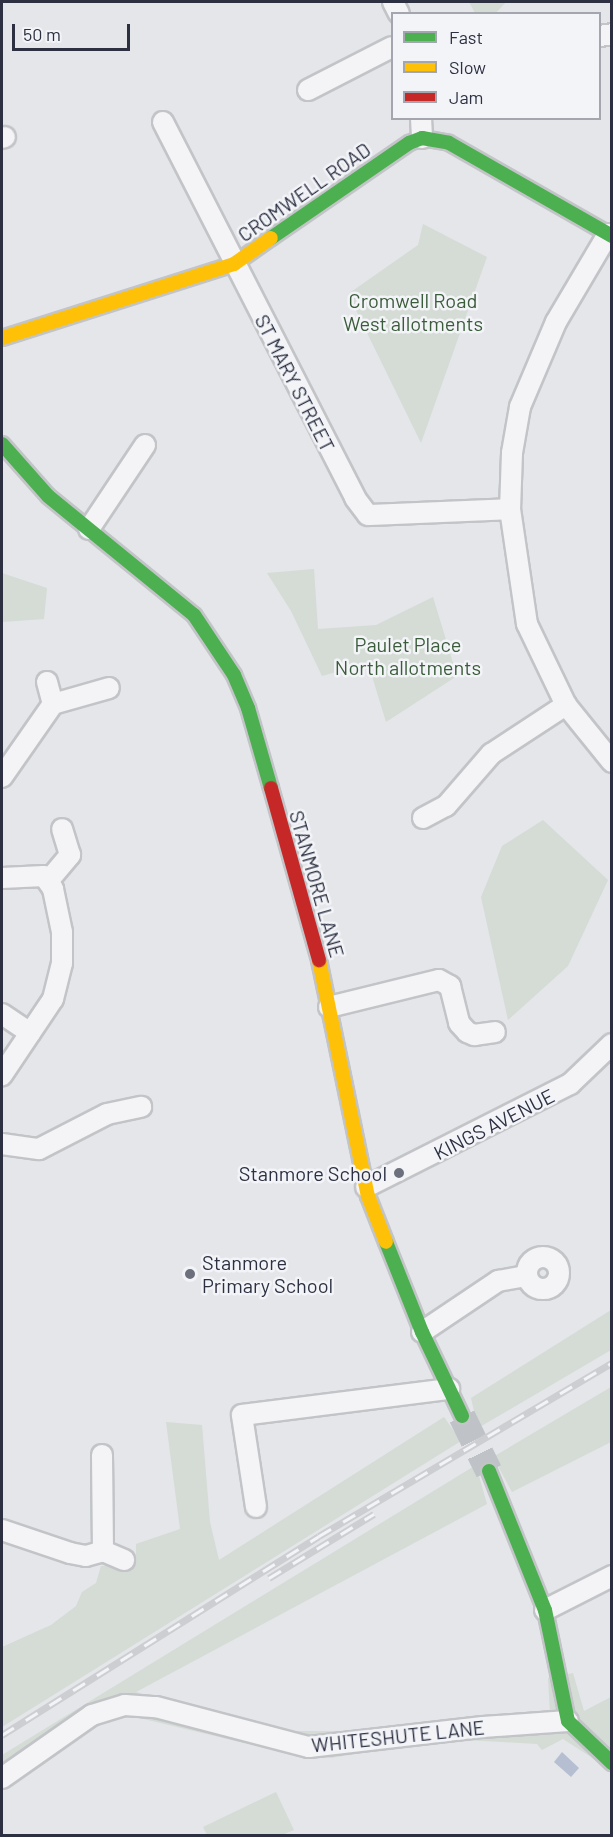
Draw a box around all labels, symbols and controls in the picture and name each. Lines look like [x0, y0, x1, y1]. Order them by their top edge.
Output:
scale bar [15, 12, 134, 50]
legend [391, 12, 601, 120]
text: 50 m [23, 23, 61, 45]
text: Fast [449, 26, 483, 48]
text: Slow [449, 56, 486, 78]
text: Jam [449, 86, 483, 108]
street label: CROMWELL ROAD [233, 137, 375, 247]
park label: Cromwell Road West allotments [343, 288, 483, 335]
street label: ST MARY STREET [250, 310, 340, 456]
park label: Paulet Place North allotments [335, 632, 481, 679]
street label: STANMORE LANE [285, 808, 349, 960]
street label: KINGS AVENUE [430, 1083, 558, 1165]
place label: Stanmore School [239, 1161, 387, 1185]
marker: Stanmore School [392, 1166, 406, 1180]
place label: Stanmore Primary School [202, 1250, 333, 1297]
marker: Stanmore Primary School [183, 1267, 197, 1281]
street label: WHITESHUTE LANE [310, 1715, 486, 1757]

